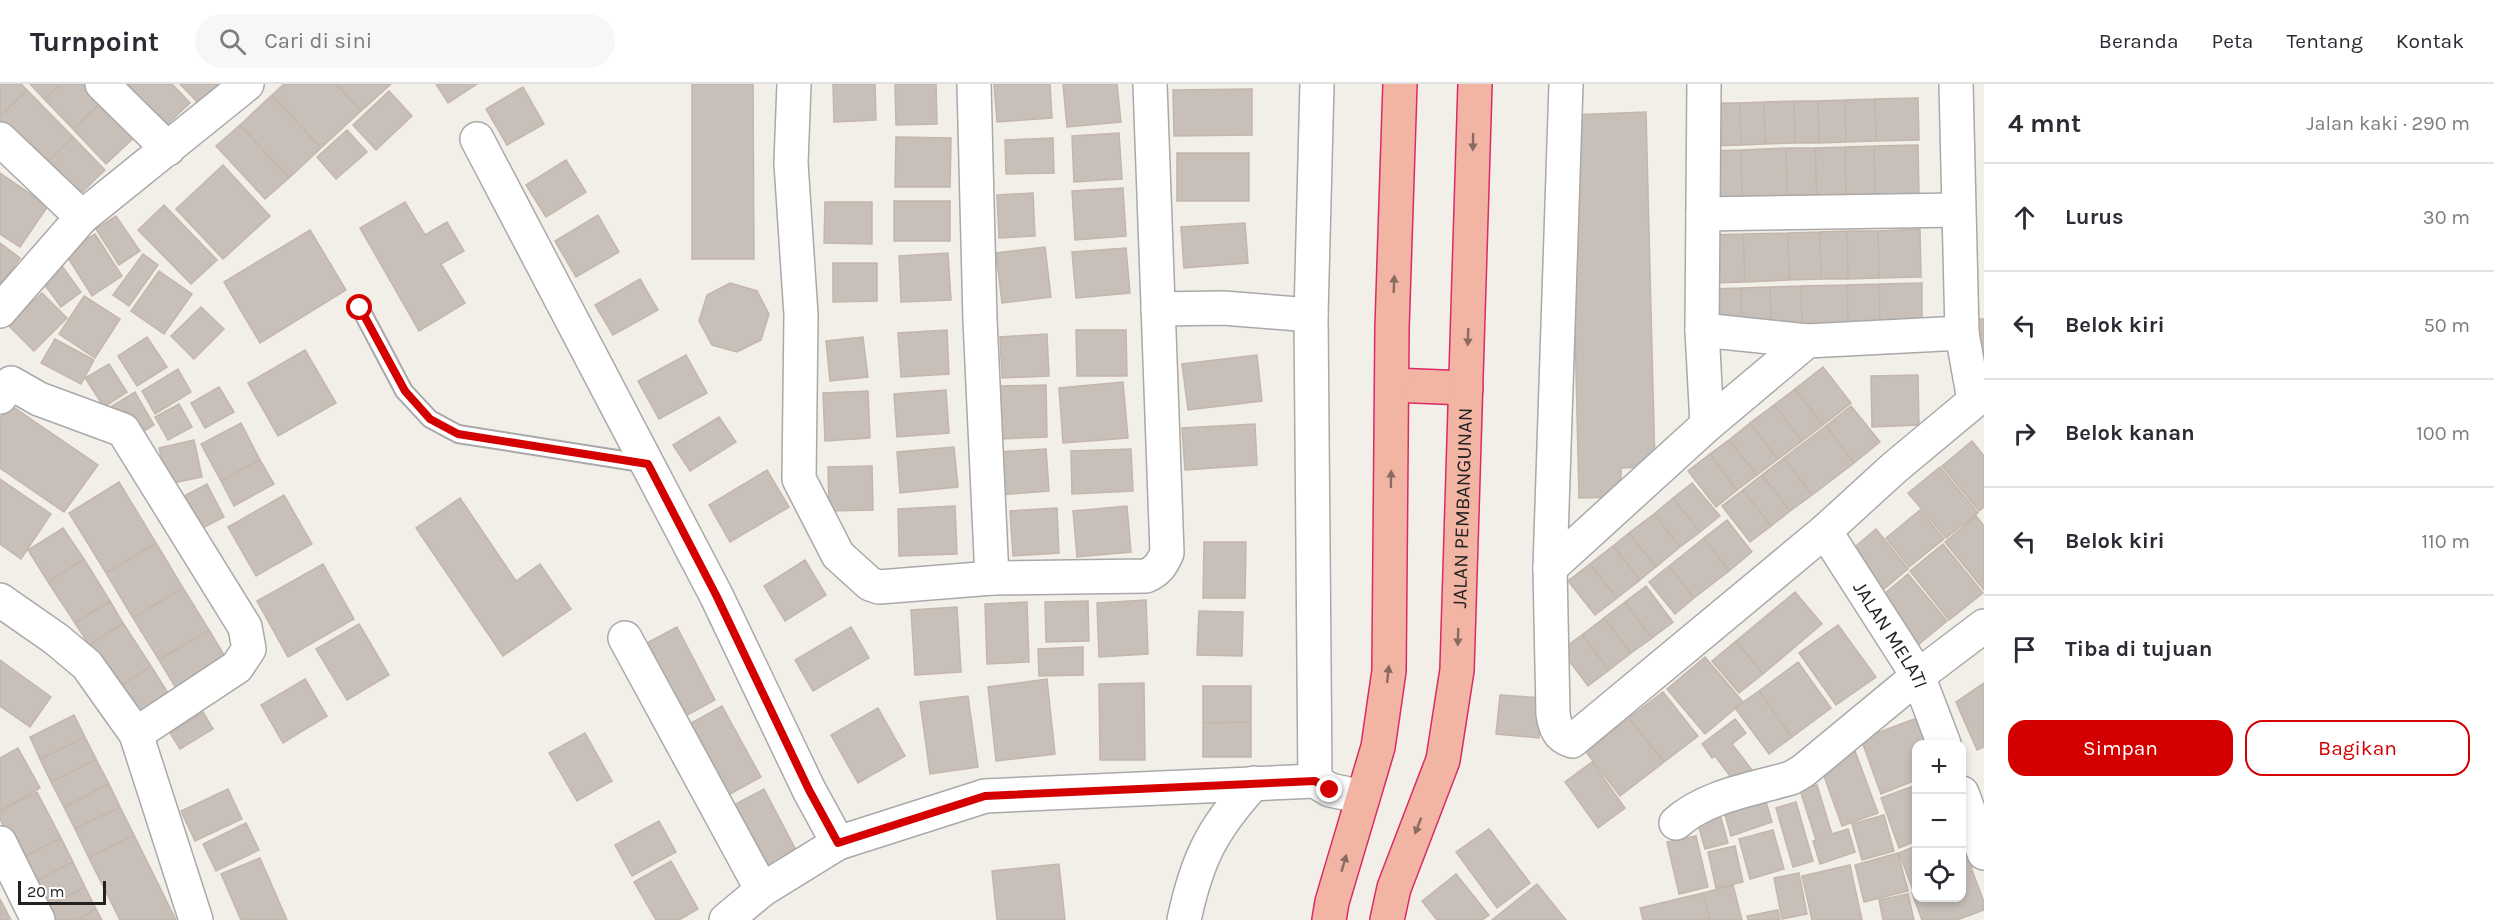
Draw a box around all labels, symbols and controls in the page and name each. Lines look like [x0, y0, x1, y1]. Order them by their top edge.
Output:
search box [195, 14, 615, 68]
text: Turnpoint [30, 25, 159, 58]
icon: search [216, 25, 249, 58]
text: Cari di sini [264, 28, 372, 54]
text: Beranda [2099, 29, 2179, 53]
text: Peta [2212, 29, 2253, 53]
text: Tentang [2286, 29, 2363, 53]
text: Kontak [2396, 29, 2464, 53]
text: 4 mnt [2008, 108, 2081, 139]
text: Jalan kaki · 290 m [2306, 112, 2470, 135]
one-way arrow [1469, 133, 1478, 152]
icon: ahead [2008, 201, 2041, 234]
text: Lurus [2065, 204, 2124, 230]
text: 30 m [2423, 206, 2470, 229]
one-way arrow [1389, 275, 1398, 294]
route start [346, 294, 372, 320]
icon: left [2008, 309, 2041, 342]
text: Belok kiri [2065, 312, 2165, 338]
text: 50 m [2423, 314, 2470, 337]
one-way arrow [1464, 328, 1473, 347]
street label: JALAN PEMBANGUNAN [1448, 407, 1477, 609]
icon: right [2008, 417, 2041, 450]
text: Belok kanan [2065, 420, 2195, 446]
text: 100 m [2416, 422, 2470, 445]
one-way arrow [1386, 470, 1396, 489]
icon: left [2008, 525, 2041, 558]
text: Belok kiri [2065, 528, 2165, 554]
text: 110 m [2421, 530, 2470, 553]
street label: JALAN MELATI [1848, 577, 1933, 692]
one-way arrow [1454, 628, 1463, 647]
icon: arrive [2008, 633, 2041, 666]
text: Tiba di tujuan [2065, 636, 2212, 662]
one-way arrow [1383, 664, 1393, 683]
button: Simpan [2008, 720, 2233, 776]
button: Bagikan [2245, 720, 2470, 776]
map controls [1912, 740, 1966, 902]
button: + [1912, 740, 1966, 794]
route end [1316, 776, 1342, 802]
button: − [1912, 794, 1966, 848]
one-way arrow [1413, 818, 1423, 836]
button: locate [1912, 848, 1966, 902]
one-way arrow [1339, 854, 1349, 872]
scale bar [18, 878, 106, 906]
text: 20 m [27, 882, 65, 901]

